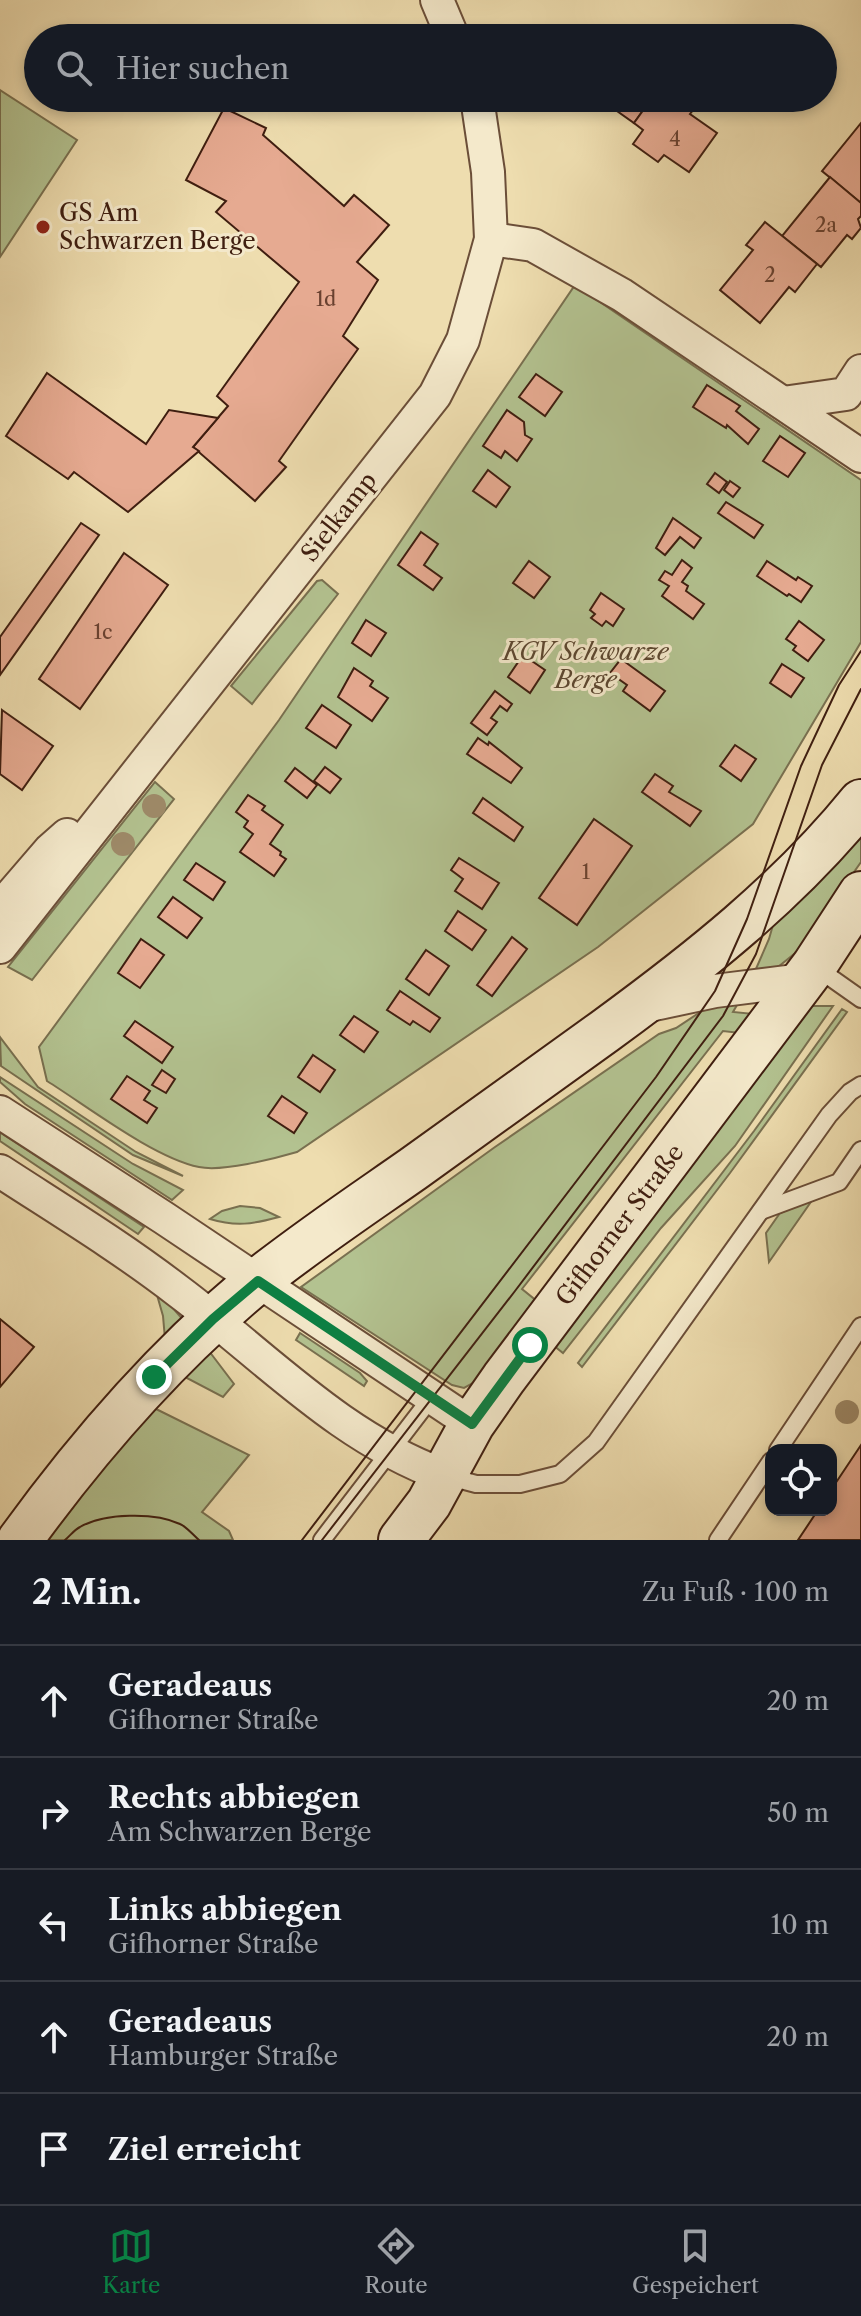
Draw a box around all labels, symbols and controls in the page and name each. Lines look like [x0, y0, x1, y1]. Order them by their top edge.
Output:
search box [24, 24, 837, 112]
icon: search [52, 46, 96, 90]
text: Hier suchen [116, 50, 289, 87]
house number: 4 [669, 127, 681, 151]
place label: GS Am Schwarzen Berge [59, 198, 256, 255]
house number: 2a [815, 213, 837, 237]
marker: GS Am Schwarzen Berge [34, 218, 52, 236]
house number: 2 [764, 263, 776, 287]
house number: 1d [316, 287, 336, 311]
street label: Sielkamp [295, 466, 382, 567]
house number: 1c [94, 620, 112, 644]
park label: KGV Schwarze Berge [501, 637, 670, 694]
house number: 1 [582, 860, 591, 884]
street label: Gifhorner Straße [549, 1138, 690, 1311]
route start [512, 1327, 548, 1363]
route end [136, 1359, 172, 1395]
map controls [765, 1444, 837, 1516]
button: locate [765, 1444, 837, 1516]
text: 2 Min. [32, 1571, 142, 1613]
text: Zu Fuß · 100 m [642, 1576, 829, 1608]
text: Geradeaus [108, 1667, 272, 1704]
icon: ahead [32, 1679, 76, 1723]
text: 20 m [766, 1685, 829, 1717]
text: Gifhorner Straße [108, 1704, 319, 1736]
text: Rechts abbiegen [108, 1779, 360, 1816]
icon: right [32, 1791, 76, 1835]
text: 50 m [767, 1797, 829, 1829]
text: Am Schwarzen Berge [108, 1816, 372, 1848]
text: Links abbiegen [108, 1891, 342, 1928]
icon: left [32, 1903, 76, 1947]
text: 10 m [770, 1909, 829, 1941]
text: Gifhorner Straße [108, 1928, 319, 1960]
text: Geradeaus [108, 2003, 272, 2040]
icon: ahead [32, 2015, 76, 2059]
text: 20 m [766, 2021, 829, 2053]
text: Hamburger Straße [108, 2040, 338, 2072]
icon: arrive [32, 2127, 76, 2171]
text: Ziel erreicht [108, 2131, 301, 2168]
tab: Karte [102, 2224, 160, 2299]
tab: Route [365, 2224, 428, 2299]
tab: Gespeichert [632, 2224, 759, 2299]

